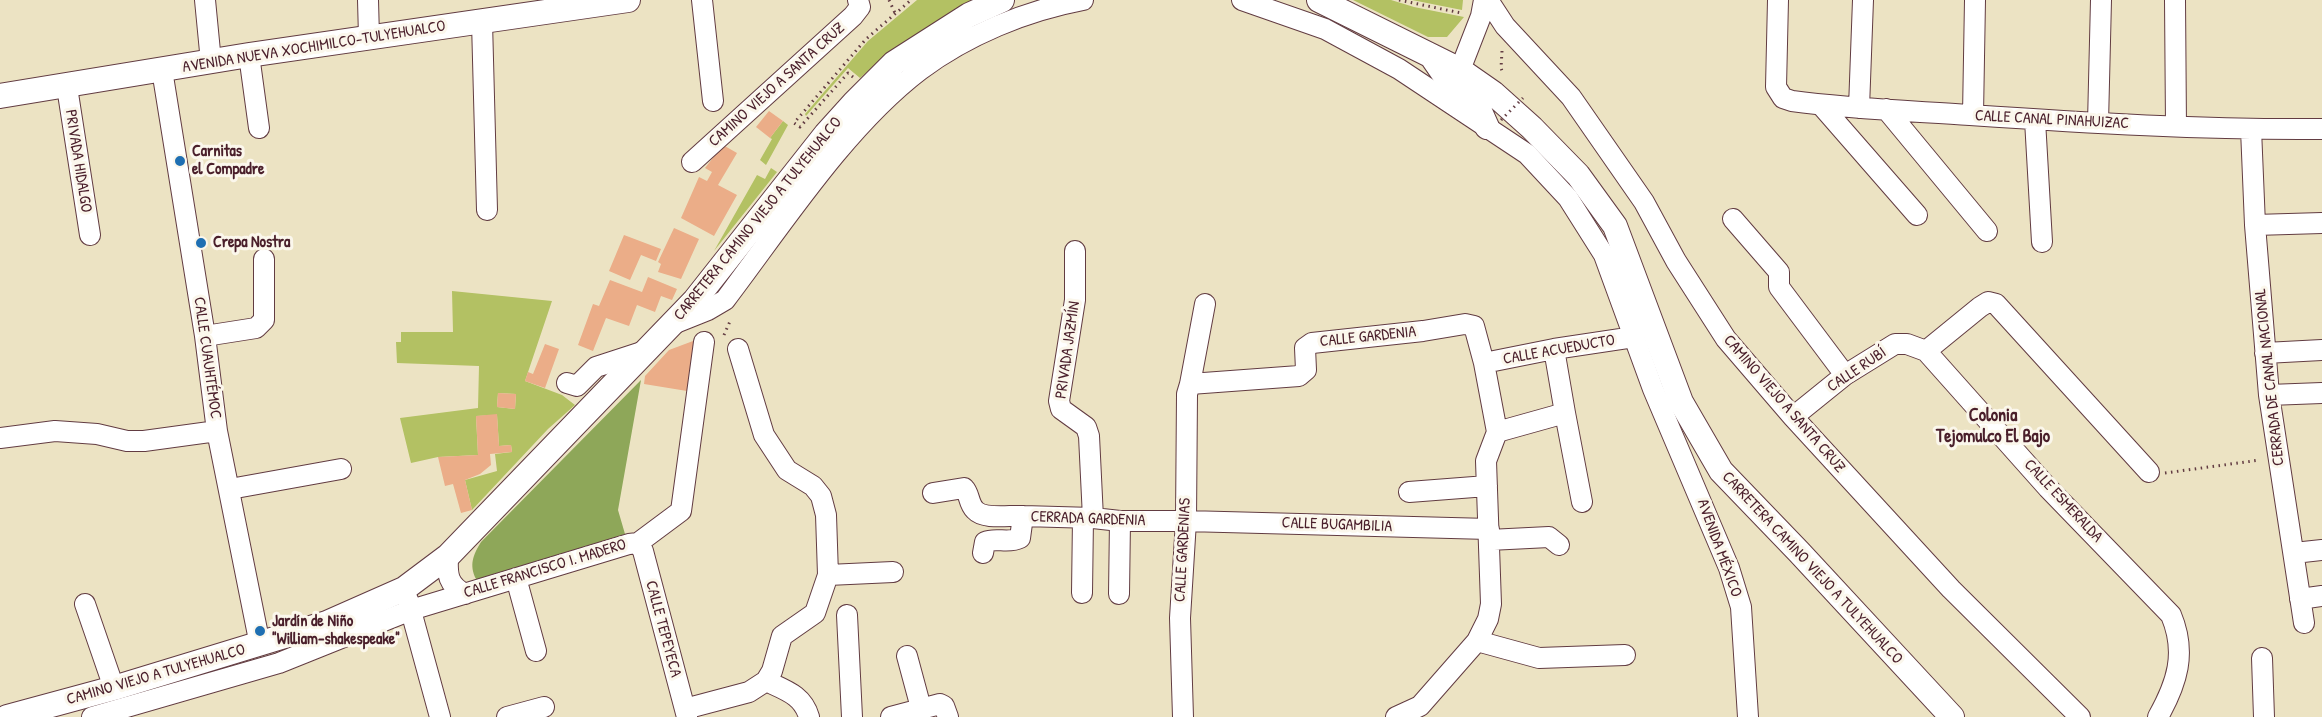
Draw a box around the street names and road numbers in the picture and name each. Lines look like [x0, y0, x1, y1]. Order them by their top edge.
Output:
street label: AVENIDA NUEVA XOCHIMILCO-TULYEHUALCO [181, 17, 447, 77]
street label: CAMINO VIEJO A SANTA CRUZ [705, 19, 849, 151]
street label: CALLE CANAL PINAHUIZAC [1974, 106, 2130, 134]
street label: PRIVADA HIDALGO [60, 108, 96, 214]
street label: CARRETERA CAMINO VIEJO A TULYEHUALCO [670, 113, 846, 325]
street label: CERRADA DE CANAL NACIONAL [2251, 287, 2289, 467]
street label: CALLE CUAUHTÉMOC [189, 296, 225, 420]
street label: PRIVADA JAZMÍN [1052, 300, 1084, 400]
street label: CALLE GARDENIA [1319, 322, 1417, 352]
street label: CALLE ACUEDUCTO [1502, 331, 1616, 369]
street label: CAMINO VIEJO A SANTA CRUZ [1719, 331, 1849, 477]
street label: CALLE RUBÍ [1824, 343, 1890, 397]
street label: CALLE ESMERALDA [2020, 455, 2106, 547]
street label: CARRETERA CAMINO VIEJO A TULYEHUALCO [1718, 468, 1906, 668]
street label: AVENIDA MÉXICO [1692, 496, 1746, 600]
street label: CALLE GARDENIAS [1171, 498, 1195, 602]
street label: CERRADA GARDENIA [1030, 507, 1146, 531]
street label: CALLE BUGAMBILIA [1281, 513, 1393, 537]
street label: CALLE FRANCISCO I. MADERO [461, 535, 629, 603]
street label: CALLE TEPEYECA [641, 579, 685, 679]
street label: CAMINO VIEJO A TULYEHUALCO [65, 640, 247, 710]

